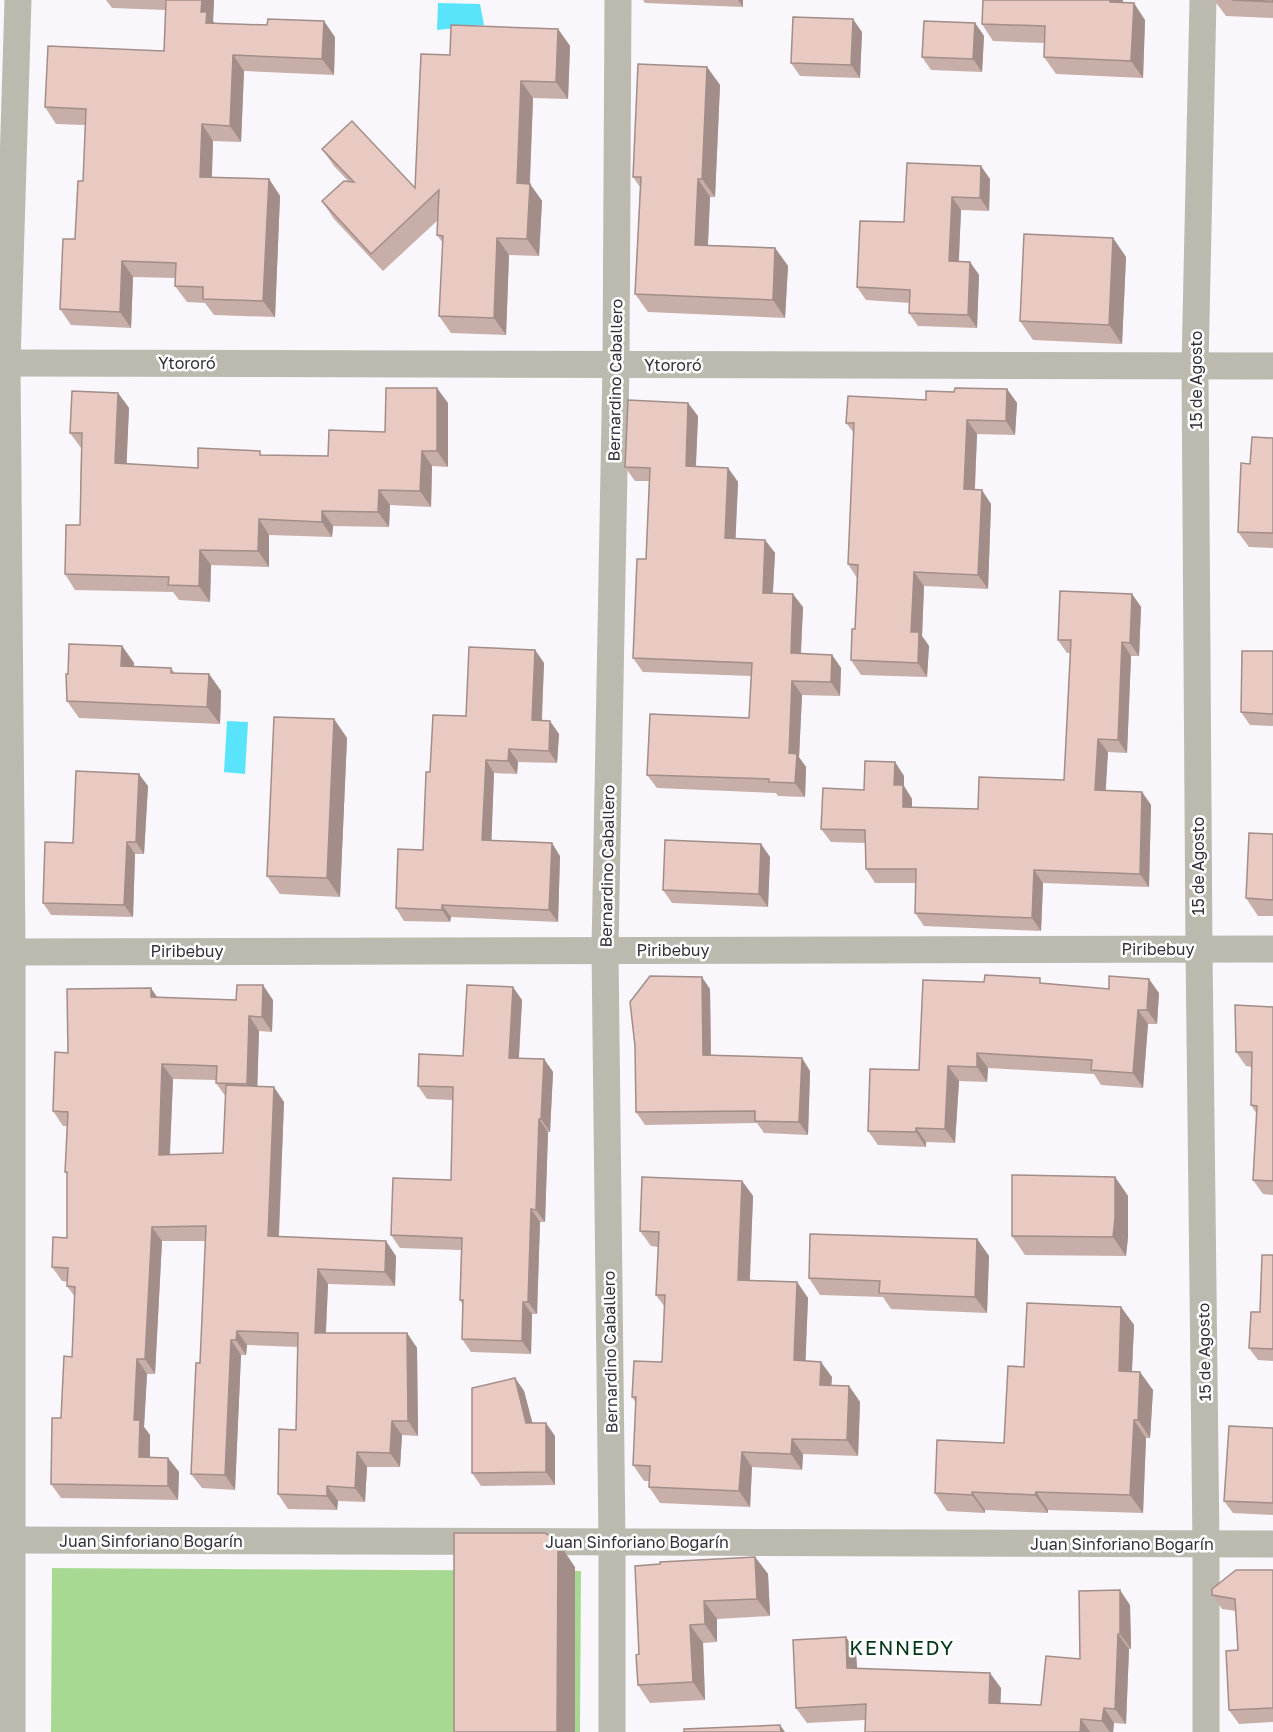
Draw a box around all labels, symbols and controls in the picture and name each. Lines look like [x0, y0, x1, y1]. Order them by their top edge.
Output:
street label: Bernardino Caballero [604, 299, 626, 461]
street label: 15 de Agosto [1186, 331, 1206, 429]
street label: Ytororó [158, 353, 216, 373]
street label: Ytororó [644, 355, 702, 375]
street label: Bernardino Caballero [596, 785, 618, 947]
street label: 15 de Agosto [1188, 817, 1208, 915]
street label: Piribebuy [1122, 939, 1194, 959]
street label: Piribebuy [637, 940, 709, 960]
street label: Piribebuy [151, 941, 223, 961]
street label: Bernardino Caballero [599, 1271, 621, 1433]
street label: 15 de Agosto [1193, 1303, 1215, 1401]
street label: Juan Sinforiano Bogarín [59, 1531, 243, 1551]
street label: Juan Sinforiano Bogarín [545, 1532, 729, 1552]
street label: Juan Sinforiano Bogarín [1030, 1534, 1214, 1554]
district label: KENNEDY [849, 1635, 955, 1659]

